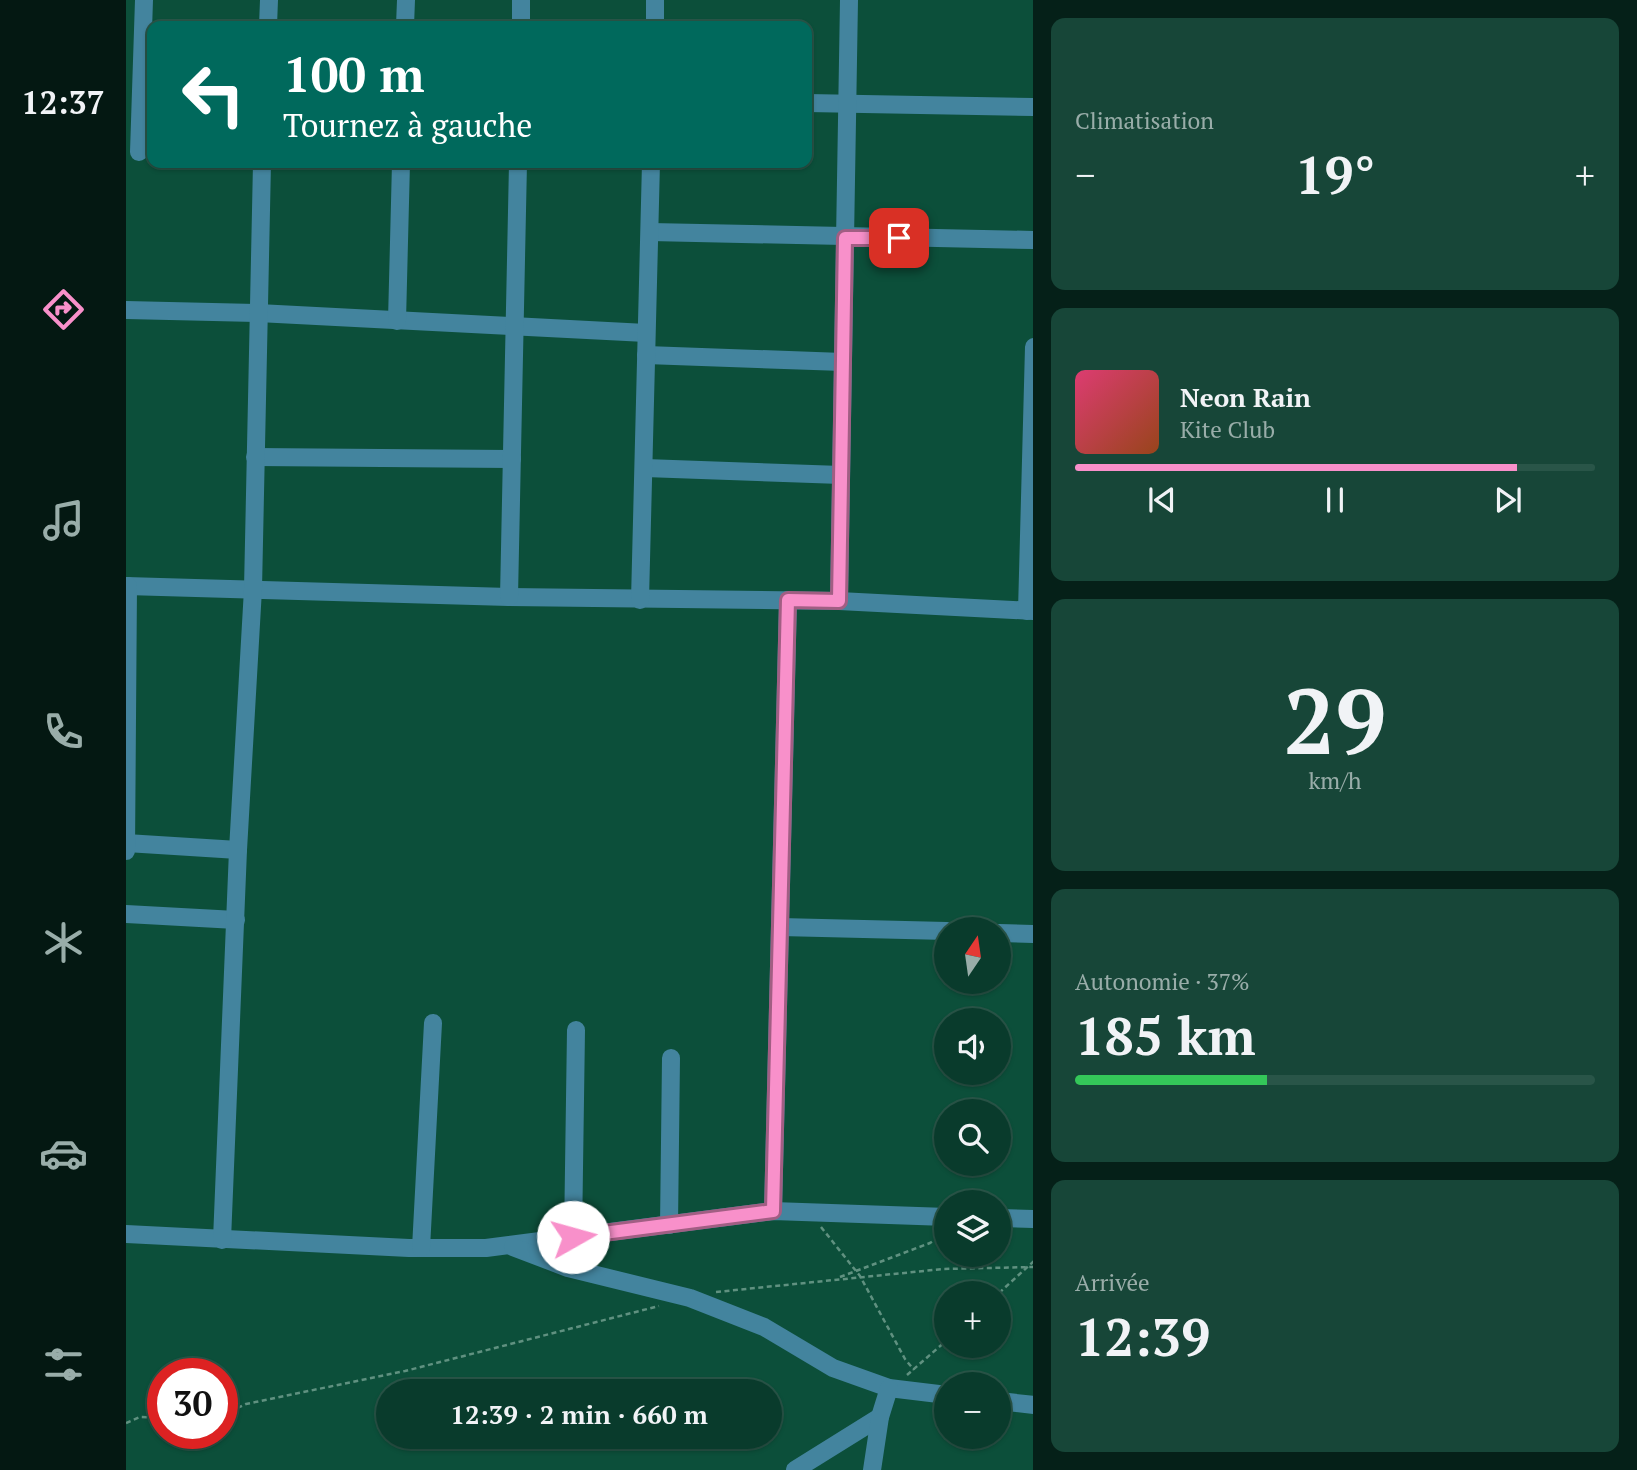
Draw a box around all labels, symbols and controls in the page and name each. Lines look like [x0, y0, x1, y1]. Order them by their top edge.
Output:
text: 100 m [283, 41, 425, 106]
icon: left [168, 49, 259, 140]
text: 12:37 [21, 81, 105, 123]
text: Tournez à gauche [283, 104, 532, 146]
text: Climatisation [1075, 105, 1214, 136]
text: 19° [1295, 140, 1375, 209]
text: − [1075, 150, 1095, 200]
text: + [1575, 150, 1595, 200]
pin [869, 208, 929, 268]
icon: arrive [880, 219, 918, 257]
icon: directions [39, 285, 88, 334]
text: Neon Rain [1180, 380, 1311, 414]
text: Kite Club [1180, 414, 1275, 445]
icon: previous [1143, 481, 1181, 519]
icon: pause [1316, 481, 1354, 519]
icon: next [1489, 481, 1527, 519]
icon: music [39, 496, 88, 545]
text: 29 [1284, 659, 1386, 780]
icon: phone [39, 707, 88, 756]
text: km/h [1308, 765, 1362, 796]
north arrow [934, 917, 1012, 994]
map controls [934, 917, 1011, 1449]
icon: climate [39, 918, 88, 967]
text: Autonomie · 37% [1075, 966, 1250, 997]
text: 185 km [1075, 1001, 1256, 1070]
button: sound [934, 1008, 1011, 1085]
button: search [934, 1099, 1011, 1176]
icon: car [39, 1129, 88, 1178]
button: layers [934, 1190, 1011, 1267]
position arrow [536, 1200, 610, 1274]
text: Arrivée [1075, 1267, 1150, 1298]
button: + [934, 1281, 1011, 1358]
text: 12:39 [1075, 1302, 1210, 1371]
icon: filters [39, 1340, 88, 1389]
speed limit sign: 30 [147, 1358, 238, 1449]
button: − [934, 1372, 1011, 1449]
text: 12:39 · 2 min · 660 m [450, 1397, 708, 1431]

